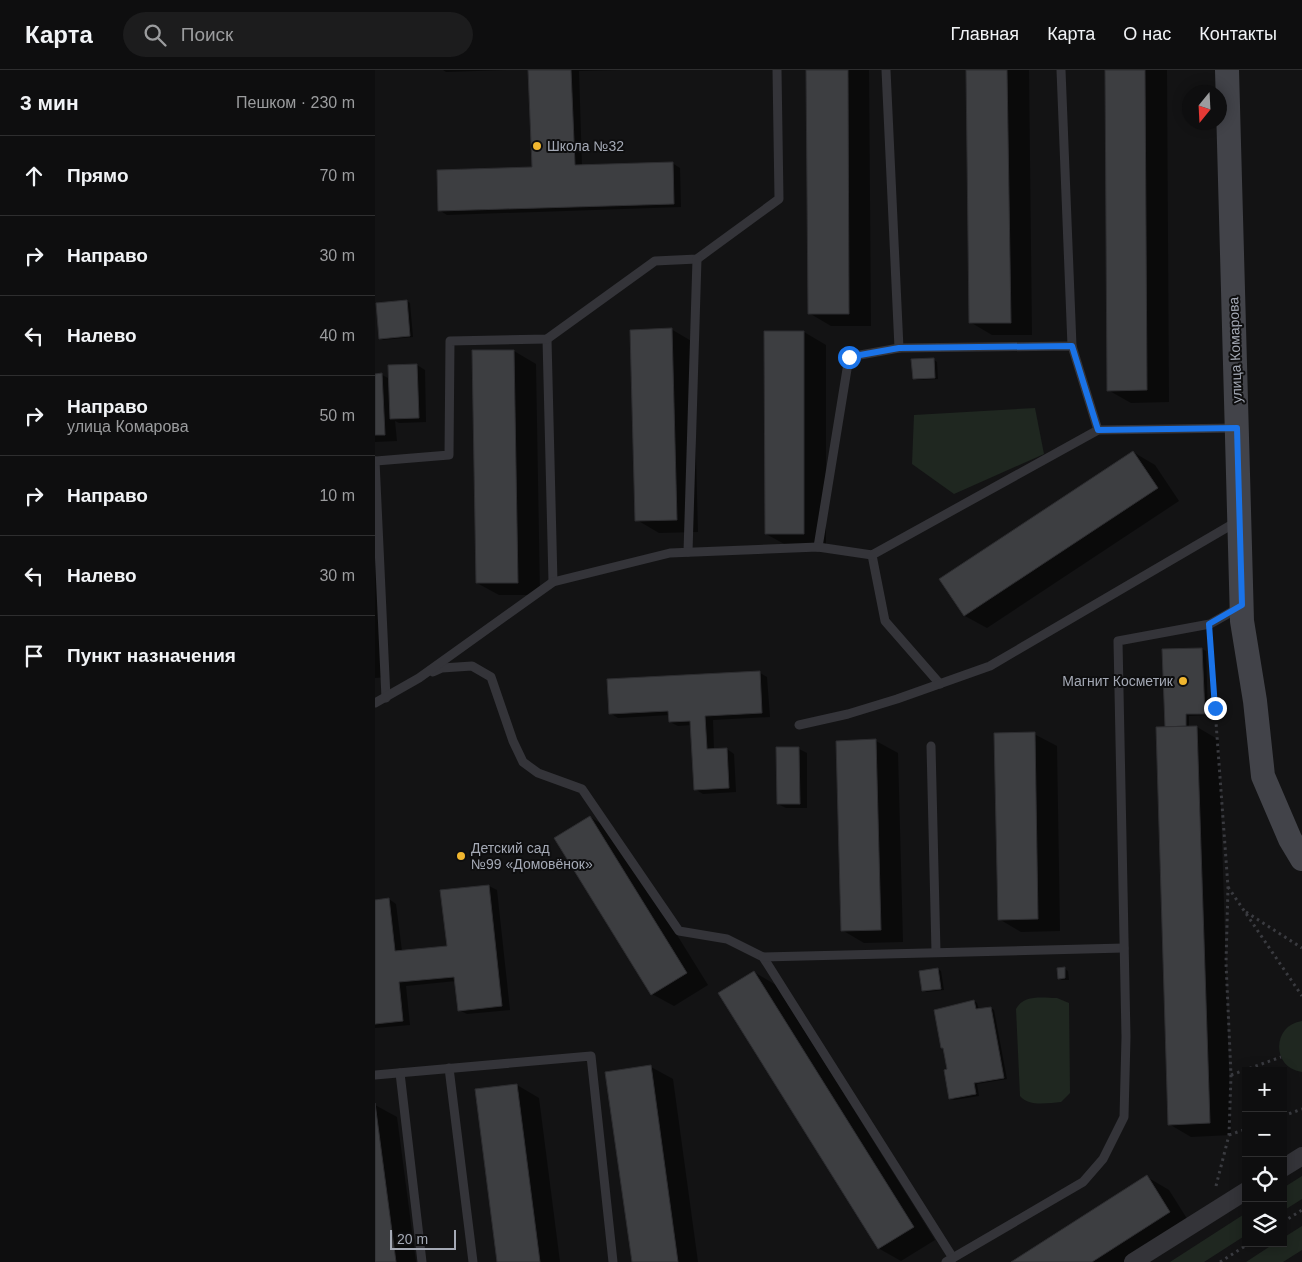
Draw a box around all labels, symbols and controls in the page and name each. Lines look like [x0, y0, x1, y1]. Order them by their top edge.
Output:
search box [123, 12, 473, 57]
text: Карта [25, 21, 93, 48]
icon: search [141, 21, 169, 49]
text: Поиск [181, 24, 233, 45]
text: Главная [951, 24, 1019, 44]
text: Карта [1047, 24, 1095, 44]
text: О нас [1123, 24, 1171, 44]
text: Контакты [1199, 24, 1277, 44]
north arrow [1182, 85, 1227, 130]
text: 3 мин [20, 91, 79, 114]
text: Пешком · 230 m [236, 94, 355, 111]
place label: Школа №32 [547, 138, 624, 154]
marker: Школа №32 [531, 140, 543, 152]
icon: ahead [20, 162, 48, 190]
text: Прямо [67, 165, 129, 186]
text: 70 m [319, 167, 355, 184]
icon: right [20, 242, 48, 270]
text: Направо [67, 245, 148, 266]
text: 30 m [319, 247, 355, 264]
street label: улица Комарова [1225, 296, 1245, 403]
icon: left [20, 322, 48, 350]
text: Налево [67, 325, 137, 346]
text: 40 m [319, 327, 355, 344]
route start [838, 346, 861, 369]
text: Направо [67, 396, 148, 417]
icon: right [20, 402, 48, 430]
text: 50 m [319, 407, 355, 424]
text: улица Комарова [67, 418, 189, 435]
icon: right [20, 482, 48, 510]
text: Направо [67, 485, 148, 506]
text: 10 m [319, 487, 355, 504]
icon: left [20, 562, 48, 590]
text: Налево [67, 565, 137, 586]
text: 30 m [319, 567, 355, 584]
icon: arrive [20, 642, 48, 670]
text: Пункт назначения [67, 645, 236, 666]
place label: Магнит Косметик [1062, 673, 1174, 689]
marker: Магнит Косметик [1177, 675, 1189, 687]
route end [1204, 697, 1227, 720]
place label: Детский сад №99 «Домовёнок» [471, 840, 593, 872]
marker: Детский сад №99 «Домовёнок» [455, 850, 467, 862]
map controls [1242, 1067, 1287, 1247]
button: + [1242, 1067, 1287, 1112]
button: − [1242, 1112, 1287, 1157]
button: locate [1242, 1157, 1287, 1202]
button: layers [1242, 1202, 1287, 1247]
scale bar [390, 1227, 456, 1250]
text: 20 m [397, 1231, 428, 1247]

